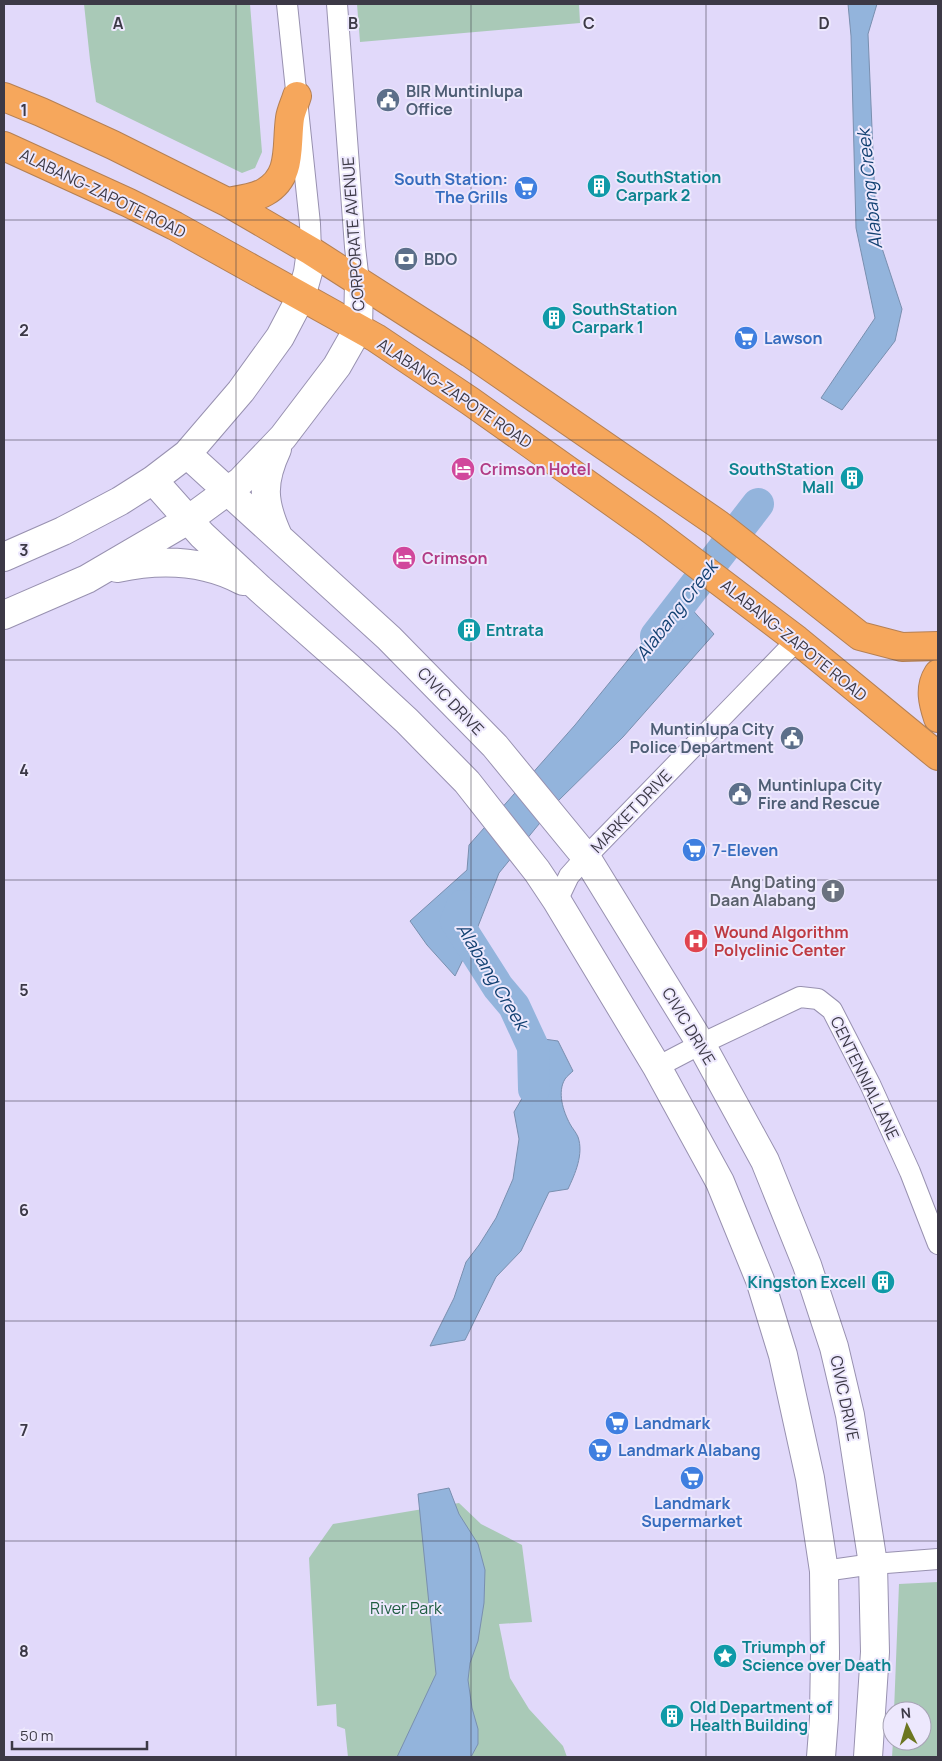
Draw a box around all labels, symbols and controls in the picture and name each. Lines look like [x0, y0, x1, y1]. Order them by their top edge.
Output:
text: A [113, 12, 124, 34]
text: B [348, 12, 358, 34]
text: C [583, 12, 595, 34]
text: D [818, 12, 830, 34]
place label: BIR Muntinlupa Office [406, 80, 523, 120]
public building icon: BIR Muntinlupa Office [375, 87, 401, 113]
text: 1 [20, 99, 28, 121]
water label: Alabang Creek [850, 125, 887, 250]
street label: ALABANG-ZAPOTE ROAD [16, 143, 190, 243]
street label: CORPORATE AVENUE [337, 156, 369, 312]
place label: SouthStation Carpark 2 [616, 166, 721, 206]
place label: South Station: The Grills [394, 168, 508, 208]
building icon: SouthStation Carpark 2 [586, 173, 612, 199]
supermarket icon: South Station: The Grills [513, 175, 539, 201]
bank icon: BDO [393, 246, 419, 272]
place label: BDO [424, 248, 457, 270]
place label: SouthStation Carpark 1 [572, 298, 677, 338]
building icon: SouthStation Carpark 1 [541, 305, 567, 331]
text: 2 [19, 319, 29, 341]
supermarket icon: Lawson [733, 325, 759, 351]
place label: Lawson [764, 327, 823, 349]
street label: ALABANG-ZAPOTE ROAD [373, 333, 537, 453]
hotel icon: Crimson Hotel [450, 456, 476, 482]
place label: Crimson Hotel [480, 458, 591, 480]
place label: SouthStation Mall [729, 458, 834, 498]
building icon: SouthStation Mall [839, 465, 865, 491]
text: 3 [19, 539, 29, 561]
hotel icon: Crimson [391, 545, 417, 571]
place label: Crimson [422, 547, 488, 569]
water label: Alabang Creek [629, 553, 724, 665]
street label: ALABANG-ZAPOTE ROAD [716, 574, 872, 706]
building icon: Entrata [456, 617, 482, 643]
place label: Entrata [486, 619, 544, 641]
street label: CIVIC DRIVE [413, 662, 489, 740]
place label: Muntinlupa City Police Department [630, 718, 774, 758]
public building icon: Muntinlupa City Police Department [779, 725, 805, 751]
text: 4 [19, 759, 29, 781]
street label: MARKET DRIVE [586, 765, 676, 857]
place label: Muntinlupa City Fire and Rescue [758, 774, 882, 814]
public building icon: Muntinlupa City Fire and Rescue [727, 781, 753, 807]
supermarket icon: 7-Eleven [681, 837, 707, 863]
place label: 7-Eleven [712, 839, 778, 861]
place label: Ang Dating Daan Alabang [710, 871, 816, 911]
church icon: Ang Dating Daan Alabang [820, 878, 846, 904]
water label: Alabang Creek [452, 918, 536, 1036]
place label: Wound Algorithm Polyclinic Center [714, 921, 849, 961]
hospital icon: Wound Algorithm Polyclinic Center [683, 928, 709, 954]
text: 5 [19, 979, 29, 1001]
street label: CIVIC DRIVE [657, 983, 721, 1069]
street label: CENTENNIAL LANE [826, 1013, 904, 1143]
text: 6 [19, 1199, 29, 1221]
building icon: Kingston Excell [870, 1269, 896, 1295]
place label: Kingston Excell [748, 1271, 866, 1293]
street label: CIVIC DRIVE [825, 1353, 865, 1443]
supermarket icon: Landmark [604, 1410, 630, 1436]
place label: Landmark [634, 1412, 710, 1434]
text: 7 [20, 1419, 28, 1441]
supermarket icon: Landmark Alabang [587, 1437, 613, 1463]
place label: Landmark Alabang [618, 1439, 761, 1461]
supermarket icon: Landmark Supermarket [679, 1465, 705, 1491]
place label: Landmark Supermarket [641, 1492, 743, 1532]
park label: River Park [370, 1597, 443, 1619]
place label: Triumph of Science over Death [742, 1636, 891, 1676]
text: 8 [19, 1640, 29, 1662]
place icon: Triumph of Science over Death [712, 1643, 738, 1669]
place label: Old Department of Health Building [690, 1696, 832, 1736]
north arrow [882, 1701, 932, 1751]
building icon: Old Department of Health Building [659, 1703, 685, 1729]
text: N [900, 1703, 912, 1722]
scale bar [12, 1718, 148, 1750]
text: 50 m [20, 1725, 54, 1746]

